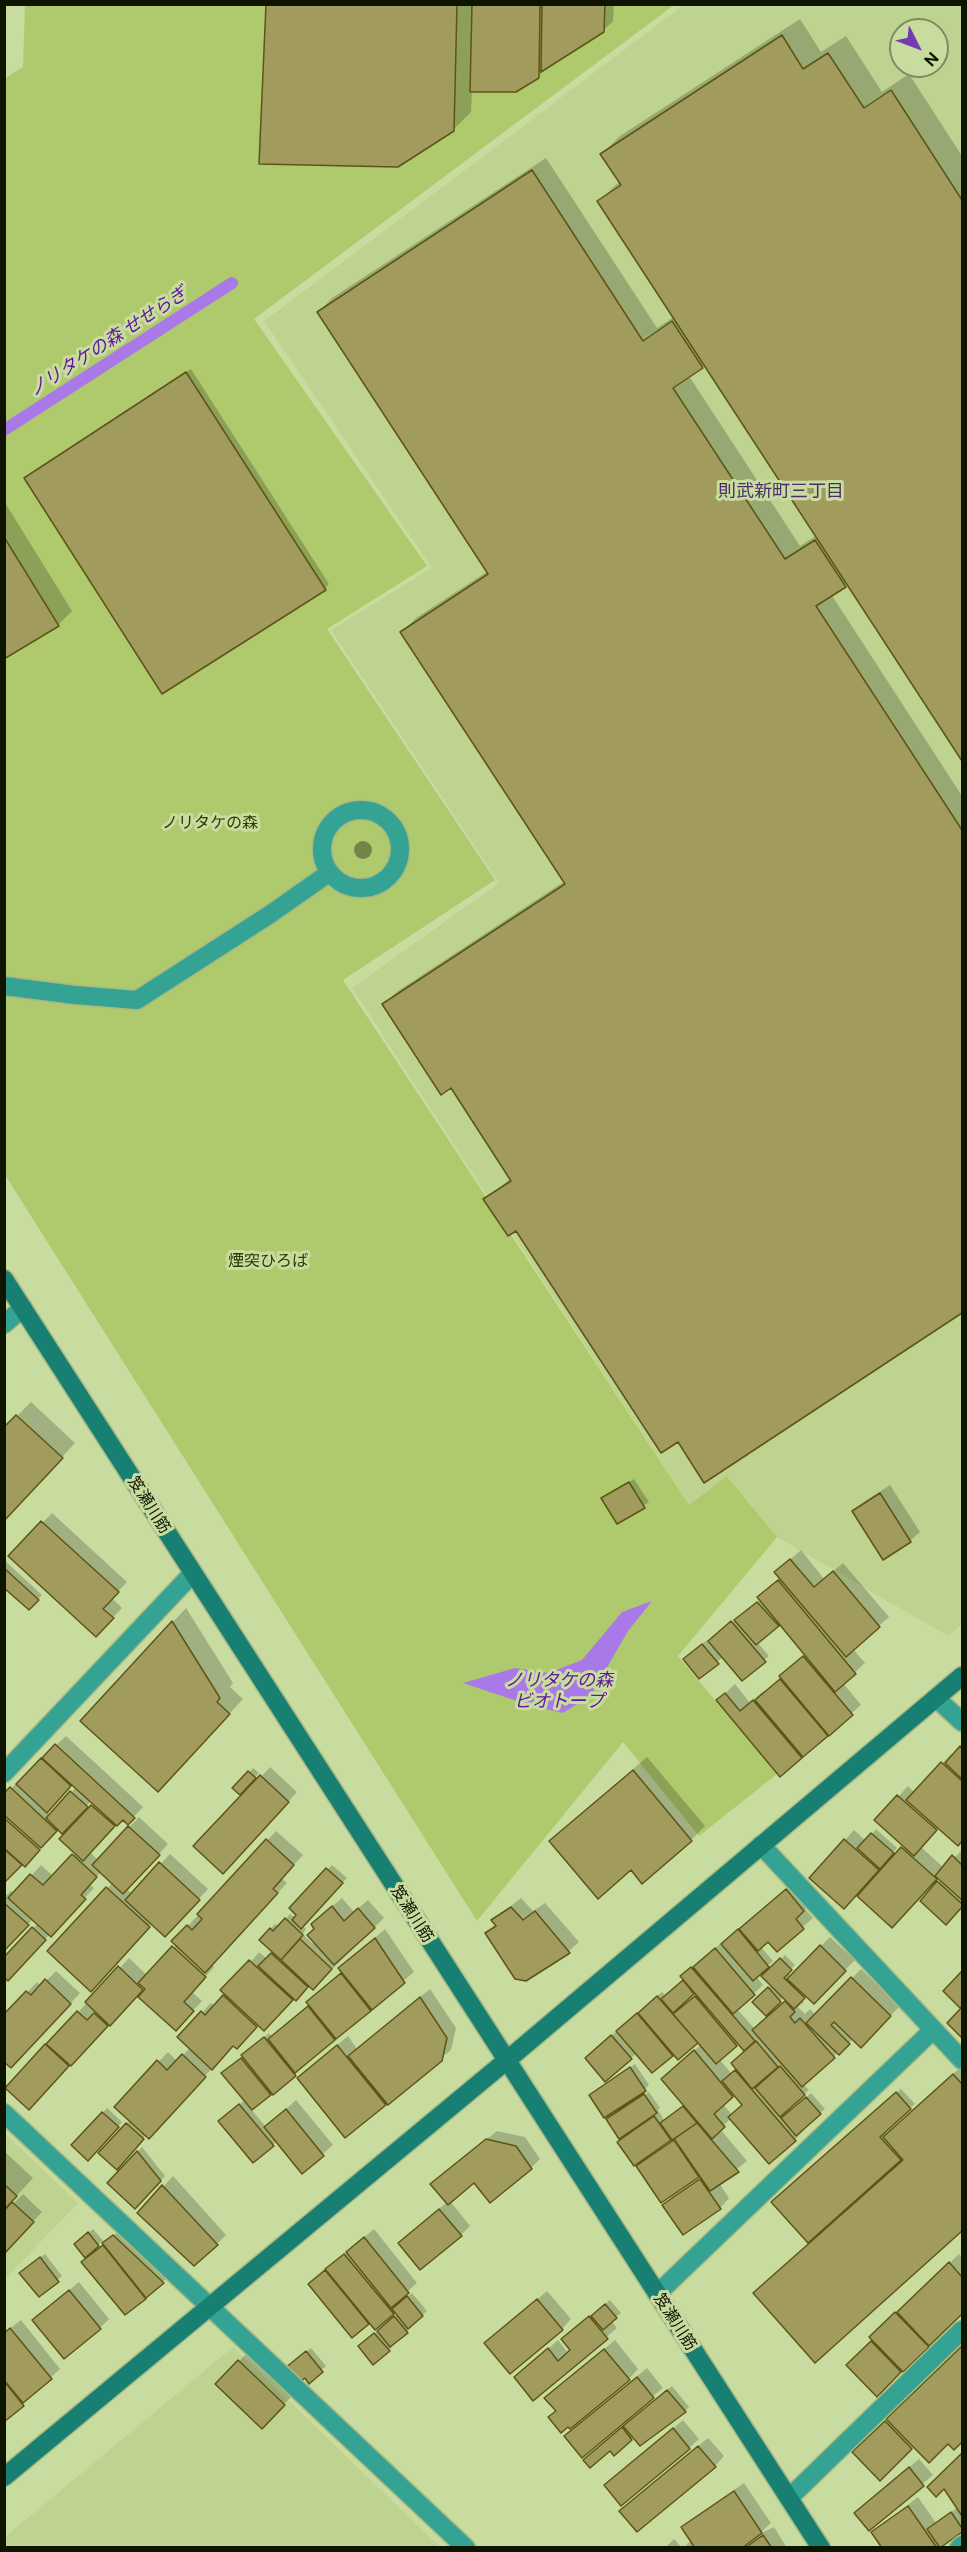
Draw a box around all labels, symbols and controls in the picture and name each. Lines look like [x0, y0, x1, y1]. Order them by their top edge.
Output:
north arrow [889, 18, 949, 78]
text: N [920, 48, 943, 70]
water label: ノリタケの森 せせらぎ [25, 283, 191, 401]
district label: 則武新町三丁目 [718, 480, 844, 502]
park label: ノリタケの森 [162, 813, 258, 833]
park label: 煙突ひろば [228, 1251, 308, 1271]
street label: 笈瀬川筋 [124, 1473, 174, 1537]
water label: ノリタケの森 ビオトープ [505, 1669, 613, 1712]
street label: 笈瀬川筋 [387, 1882, 437, 1946]
street label: 笈瀬川筋 [650, 2290, 700, 2354]

